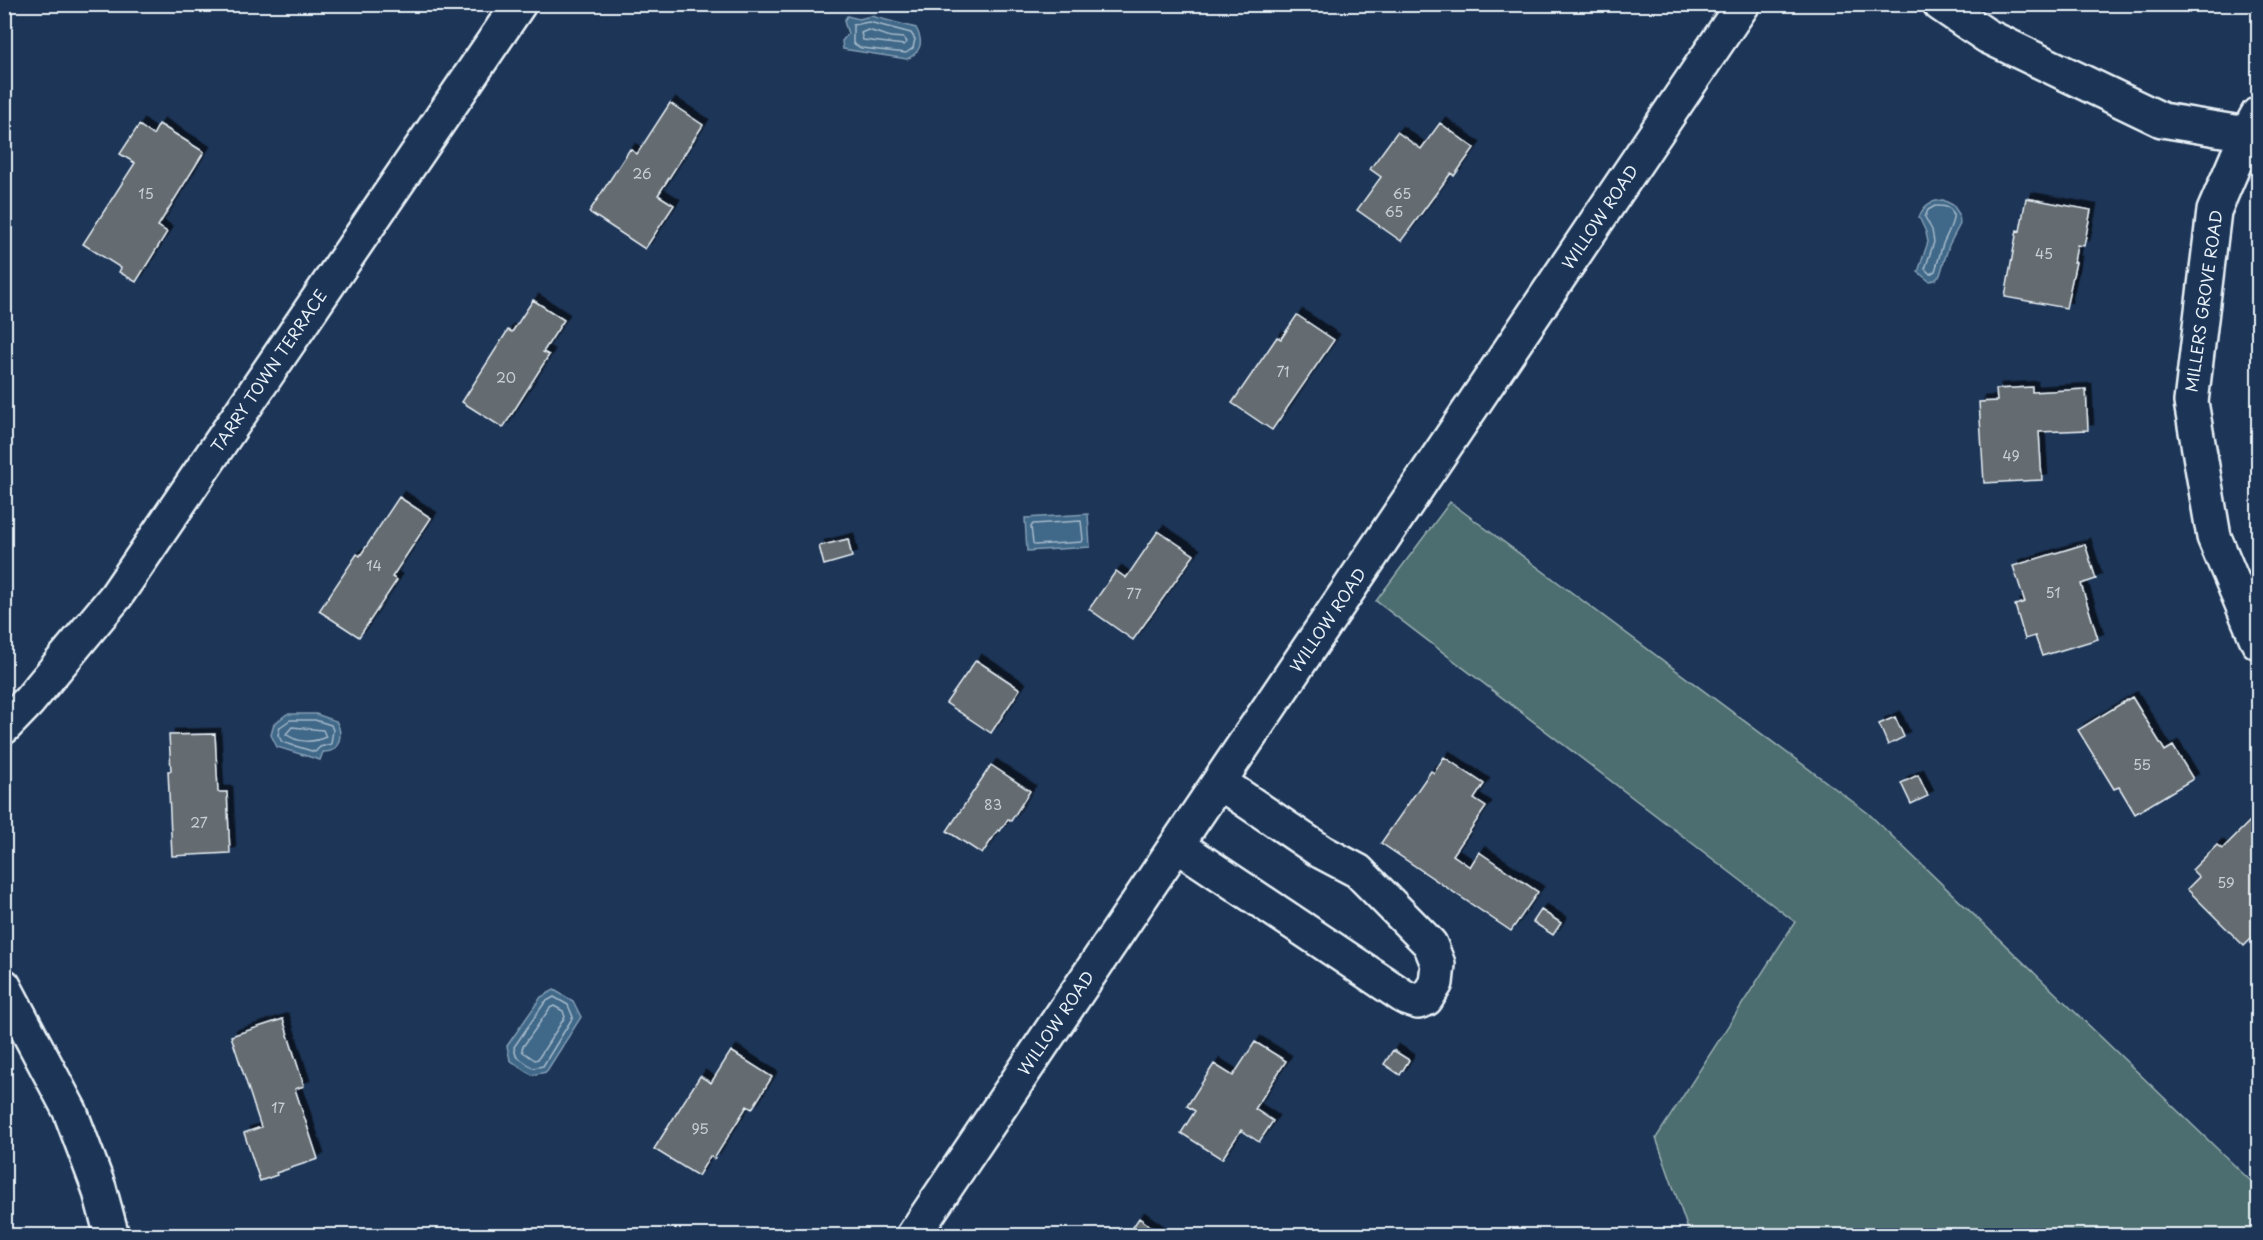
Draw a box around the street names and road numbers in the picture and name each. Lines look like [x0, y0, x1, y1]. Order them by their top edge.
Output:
street label: WILLOW ROAD [1555, 159, 1643, 273]
street label: MILLERS GROVE ROAD [2178, 208, 2228, 393]
street label: TARRY TOWN TERRACE [205, 284, 332, 457]
street label: WILLOW ROAD [1283, 562, 1371, 676]
street label: WILLOW ROAD [1011, 965, 1099, 1079]

